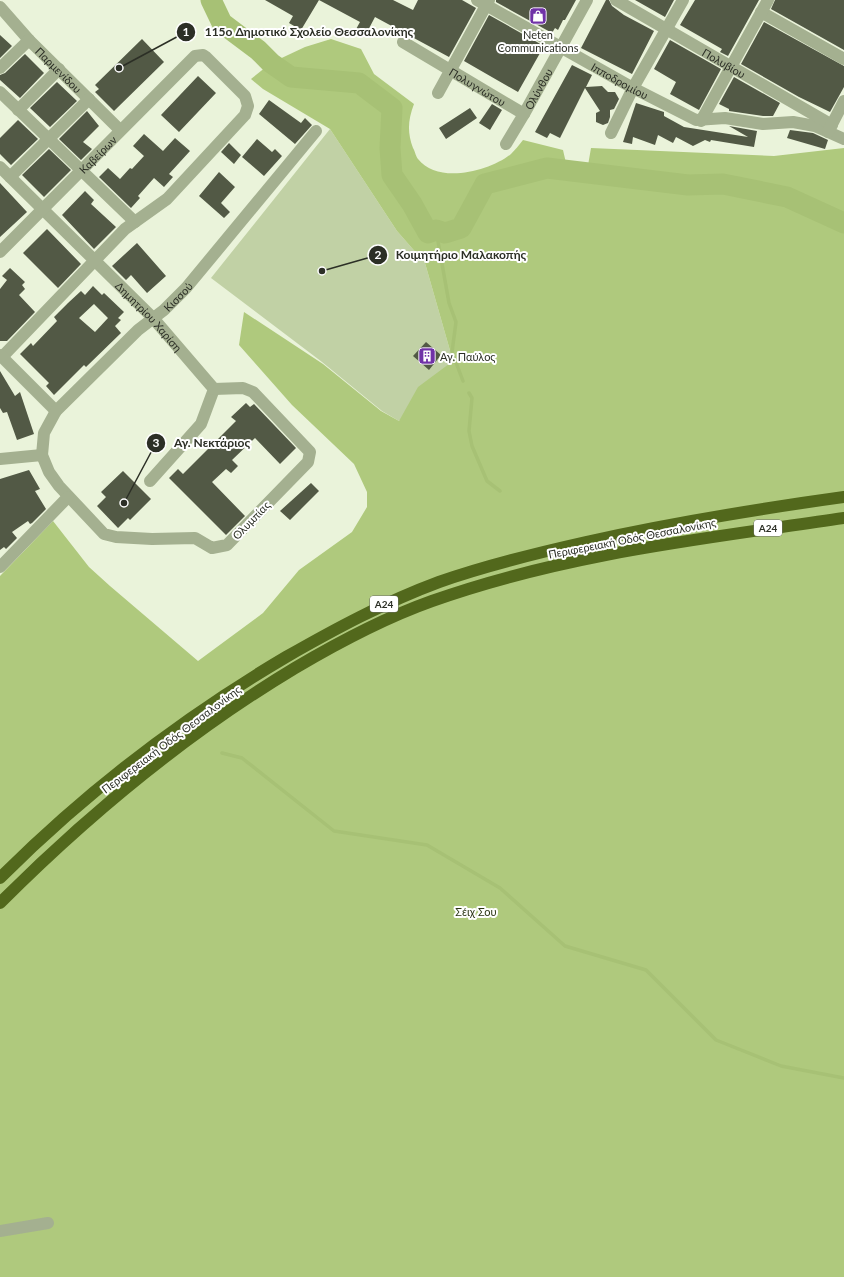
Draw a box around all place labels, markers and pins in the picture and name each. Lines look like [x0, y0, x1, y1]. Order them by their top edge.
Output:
shop icon: Neten Communications [528, 6, 548, 26]
callout: 115o Δημοτικό Σχολείο Θεσσαλονίκης [176, 20, 421, 44]
place label: Neten Communications [497, 28, 579, 54]
callout: Κοιμητήριο Μαλακοπής [368, 243, 534, 267]
building icon: Αγ. Παύλος [417, 346, 437, 366]
place label: Αγ. Παύλος [440, 350, 495, 363]
callout: Αγ. Νεκτάριος [146, 431, 259, 455]

